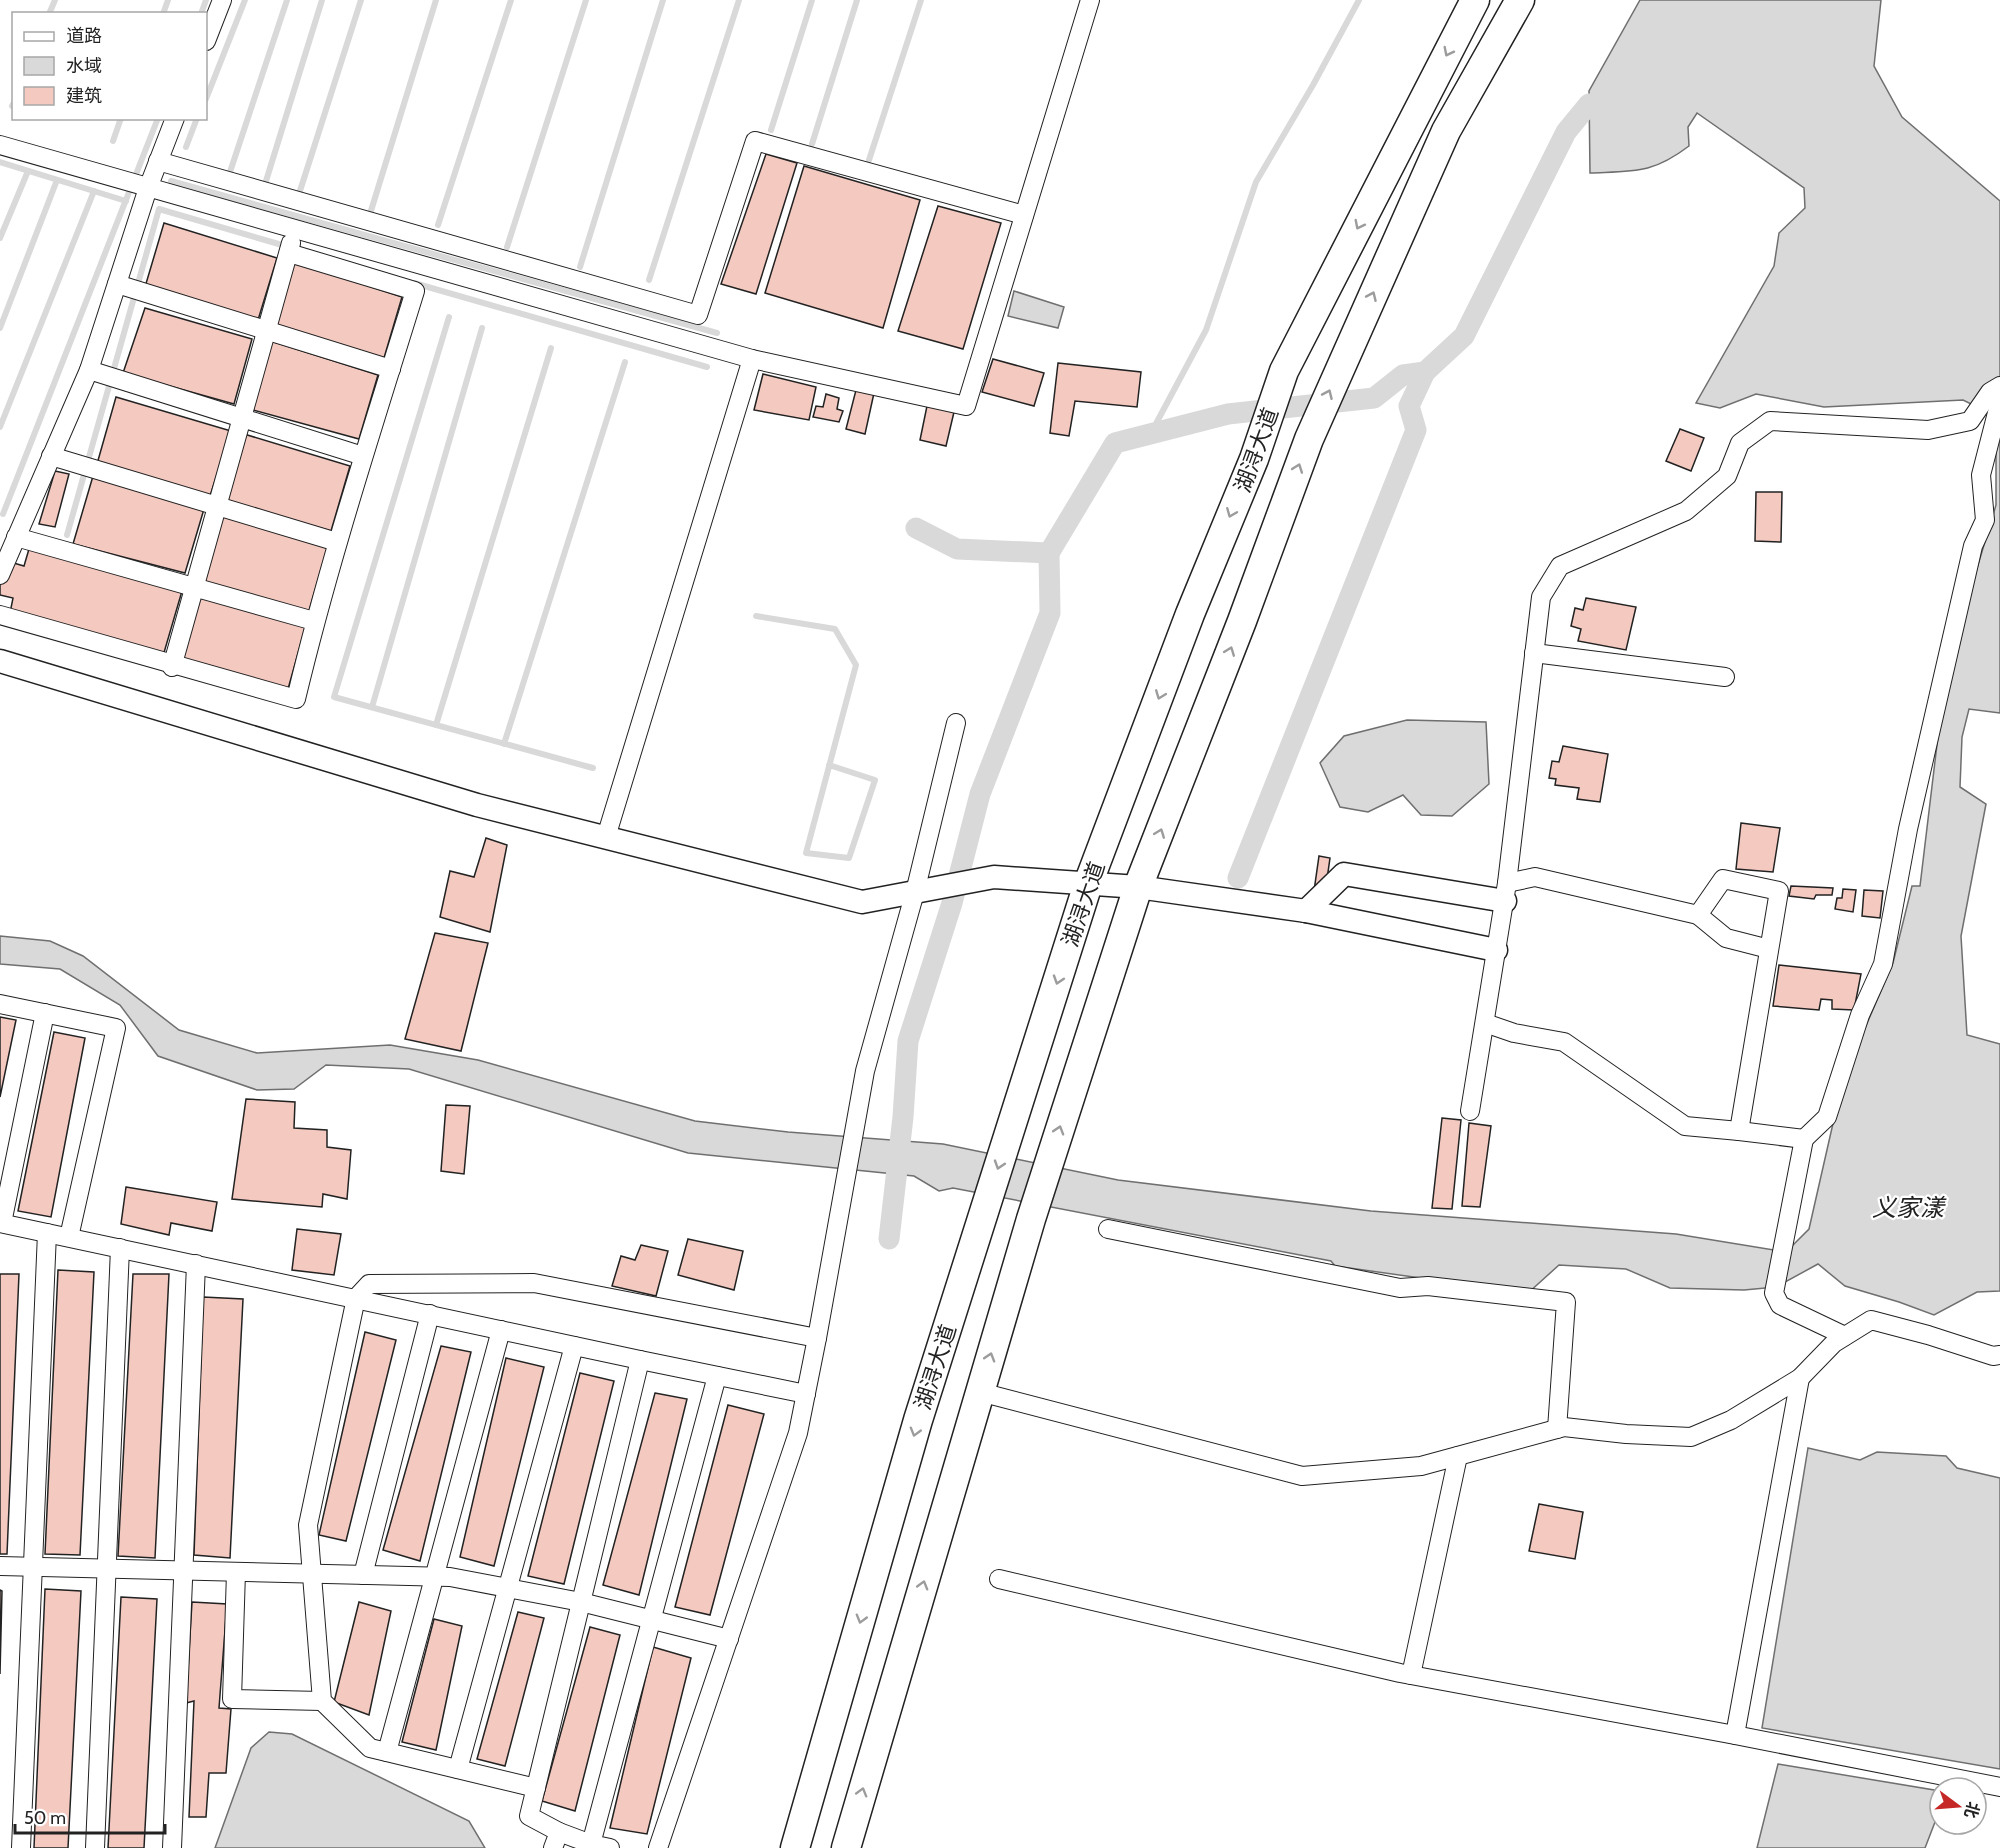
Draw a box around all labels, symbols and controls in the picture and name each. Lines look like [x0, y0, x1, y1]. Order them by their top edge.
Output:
legend [12, 12, 207, 120]
text: 道路 [66, 25, 102, 47]
one-way arrow [1444, 46, 1456, 57]
text: 水域 [66, 55, 102, 77]
text: 建筑 [66, 85, 102, 107]
one-way arrow [1355, 219, 1366, 230]
one-way arrow [1365, 291, 1377, 302]
one-way arrow [1321, 389, 1333, 400]
street label: 湖浔大道 [1229, 404, 1284, 496]
one-way arrow [1290, 463, 1303, 474]
one-way arrow [1226, 507, 1238, 518]
one-way arrow [1223, 646, 1236, 657]
one-way arrow [1154, 689, 1167, 700]
one-way arrow [1152, 828, 1165, 839]
street label: 湖浔大道 [1056, 858, 1111, 950]
one-way arrow [1053, 974, 1065, 985]
one-way arrow [1052, 1125, 1064, 1136]
one-way arrow [994, 1159, 1006, 1170]
water label: 义家漾 [1872, 1193, 1947, 1222]
street label: 湖浔大道 [909, 1321, 962, 1413]
one-way arrow [983, 1352, 995, 1363]
one-way arrow [910, 1426, 922, 1436]
one-way arrow [916, 1580, 928, 1590]
one-way arrow [856, 1613, 868, 1624]
north arrow [1928, 1776, 1988, 1836]
one-way arrow [855, 1787, 867, 1798]
scale bar [15, 1797, 165, 1835]
text: 北 [1961, 1800, 1983, 1820]
text: 50 m [24, 1807, 66, 1829]

